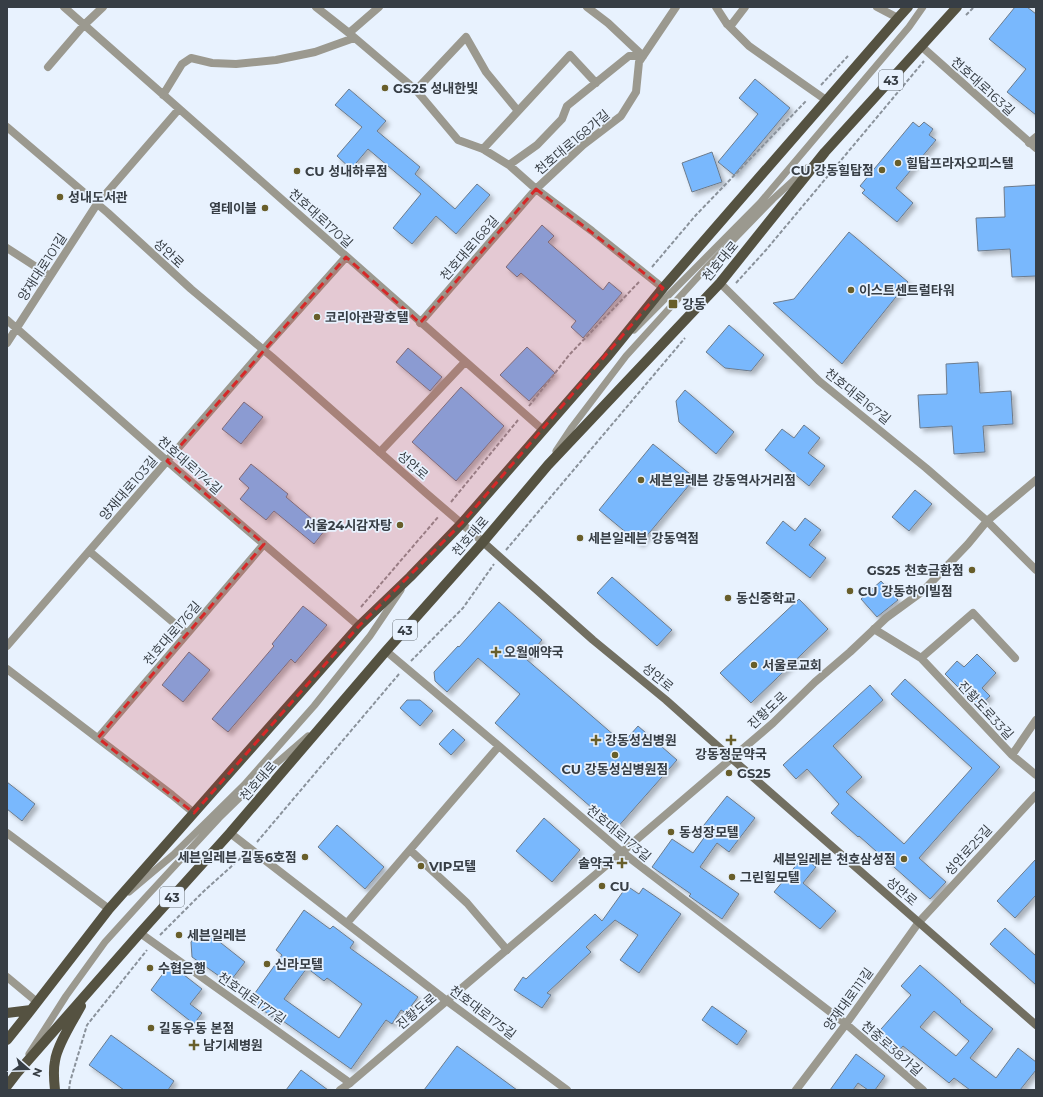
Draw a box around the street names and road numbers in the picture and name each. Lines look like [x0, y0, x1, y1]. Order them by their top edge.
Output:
street label: 천호대로163길 [948, 53, 1018, 119]
road number: 43 [879, 70, 903, 90]
street label: 천호대로168가길 [531, 106, 613, 178]
street label: 천호대로170길 [286, 185, 356, 251]
street label: 천호대로168길 [436, 212, 502, 284]
street label: 양재대로101길 [14, 230, 70, 304]
street label: 성안로 [150, 235, 188, 271]
street label: 천호대로 [698, 238, 742, 284]
street label: 천호대로167길 [822, 365, 894, 427]
street label: 천호대로174길 [155, 433, 225, 497]
street label: 성안로 [394, 447, 432, 483]
street label: 양재대로103길 [96, 452, 160, 524]
street label: 천호대로 [448, 513, 492, 559]
street label: 천호대로176길 [140, 598, 204, 668]
road number: 43 [393, 620, 417, 640]
street label: 성안로 [639, 659, 677, 695]
street label: 진황도로33길 [955, 677, 1017, 743]
street label: 진황도로 [744, 688, 790, 732]
street label: 천호대로 [236, 758, 280, 804]
street label: 천호대로173길 [583, 801, 655, 865]
street label: 성안로25길 [941, 821, 995, 879]
street label: 성안로 [883, 873, 921, 909]
road number: 43 [160, 887, 184, 907]
street label: 양재대로111길 [820, 964, 876, 1034]
street label: 천호대로177길 [215, 969, 289, 1027]
street label: 천호대로175길 [447, 982, 519, 1042]
street label: 진황도로 [393, 989, 439, 1033]
street label: 천중로38가길 [858, 1017, 926, 1079]

